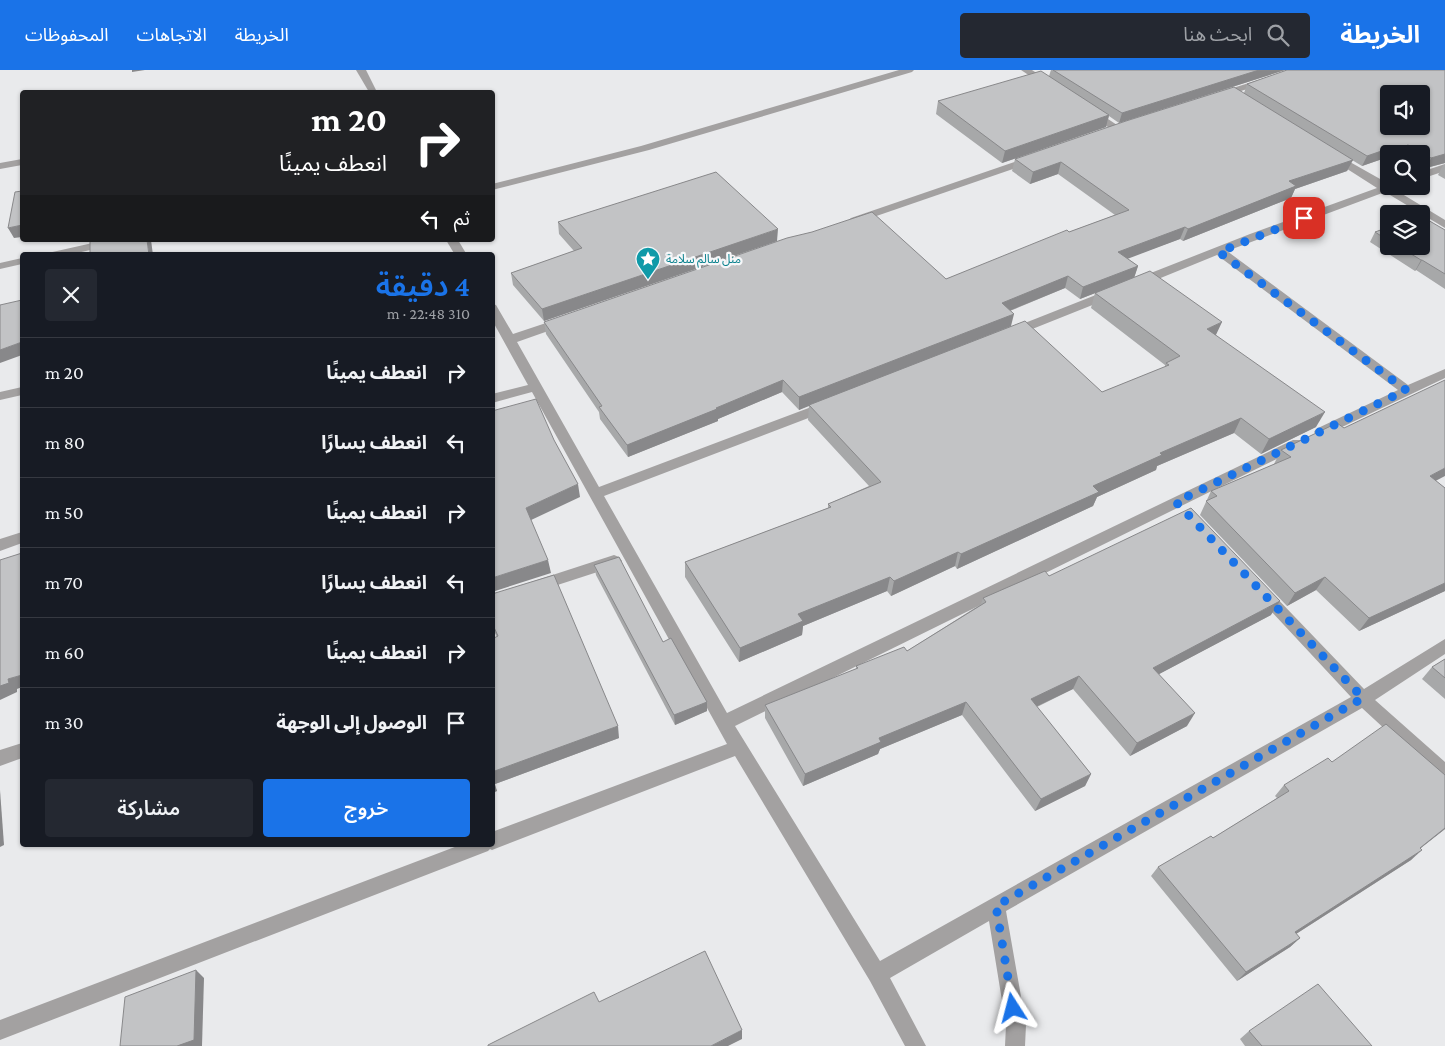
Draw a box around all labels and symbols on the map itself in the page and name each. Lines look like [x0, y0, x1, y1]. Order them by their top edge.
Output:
pin [1283, 197, 1325, 239]
place icon: منل سالم سلامة [635, 246, 661, 280]
place label: منل سالم سلامة [666, 252, 741, 268]
position arrow [986, 981, 1038, 1033]

